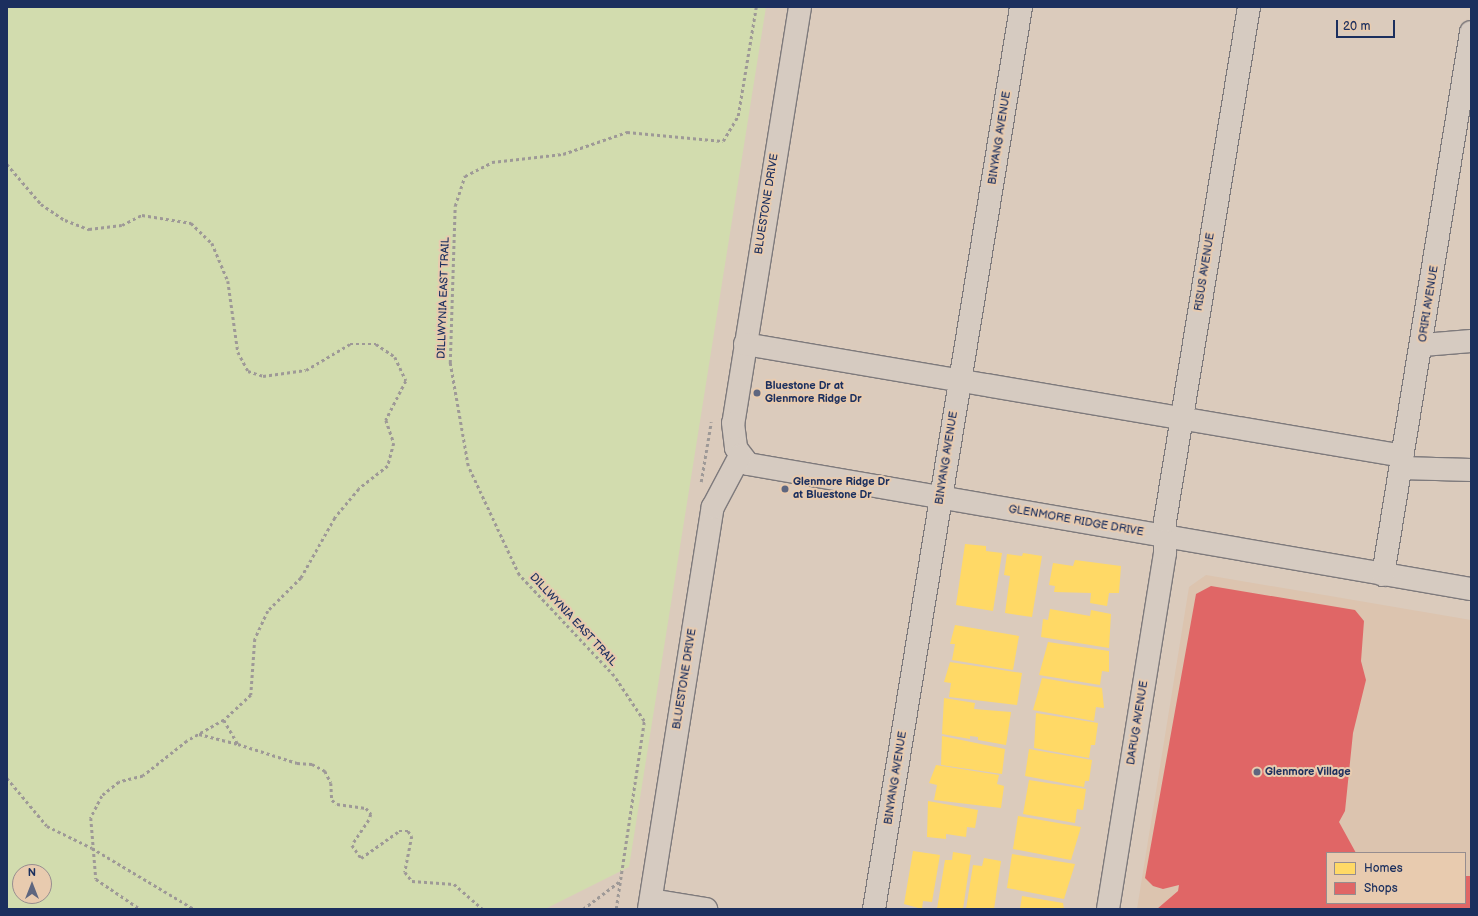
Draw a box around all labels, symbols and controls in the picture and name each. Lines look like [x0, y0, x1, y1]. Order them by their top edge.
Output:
scale bar [1338, 12, 1397, 38]
text: 20 m [1343, 19, 1370, 34]
street label: BINYANG AVENUE [986, 90, 1014, 186]
street label: BLUESTONE DRIVE [753, 153, 781, 255]
street label: RISUS AVENUE [1192, 232, 1218, 312]
street label: DILLWYNIA EAST TRAIL [435, 237, 453, 359]
street label: ORIRI AVENUE [1416, 265, 1442, 343]
place label: Bluestone Dr at Glenmore Ridge Dr [765, 380, 862, 406]
marker: Bluestone Dr at Glenmore Ridge Dr [752, 388, 762, 398]
street label: BINYANG AVENUE [933, 410, 961, 506]
place label: Glenmore Ridge Dr at Bluestone Dr [793, 476, 890, 502]
marker: Glenmore Ridge Dr at Bluestone Dr [780, 484, 790, 494]
street label: GLENMORE RIDGE DRIVE [1007, 503, 1145, 539]
street label: DILLWYNIA EAST TRAIL [526, 571, 620, 669]
street label: BLUESTONE DRIVE [671, 628, 699, 730]
street label: DARUG AVENUE [1125, 680, 1151, 766]
street label: BINYANG AVENUE [882, 730, 910, 826]
place label: Glenmore Village [1265, 765, 1351, 779]
marker: Glenmore Village [1252, 767, 1262, 777]
legend [1326, 852, 1466, 904]
text: Homes [1364, 861, 1403, 876]
north arrow [12, 864, 52, 904]
text: N [28, 866, 36, 879]
text: Shops [1364, 881, 1398, 896]

